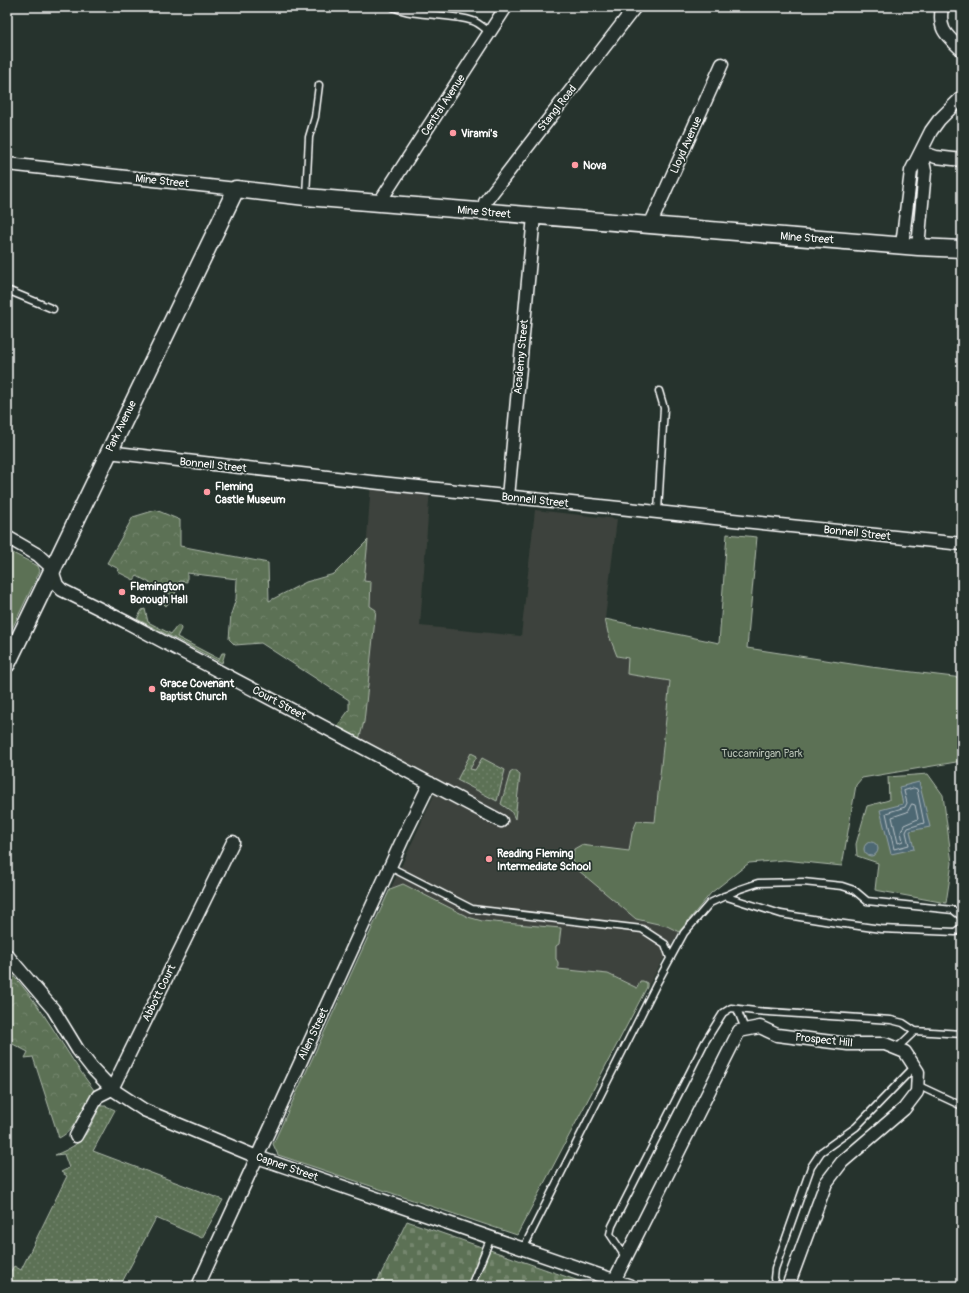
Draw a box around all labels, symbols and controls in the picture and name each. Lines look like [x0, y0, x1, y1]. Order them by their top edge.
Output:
street label: Central Avenue [418, 71, 468, 138]
street label: Stangl Road [535, 82, 579, 134]
street label: Lloyd Avenue [668, 114, 705, 176]
place label: Virami's [461, 127, 497, 140]
marker: Virami's [448, 128, 458, 138]
place label: Nova [583, 159, 606, 172]
marker: Nova [570, 160, 580, 170]
street label: Mine Street [135, 172, 190, 190]
street label: Mine Street [457, 203, 512, 221]
street label: Mine Street [780, 230, 835, 246]
street label: Academy Street [511, 318, 531, 395]
street label: Park Avenue [103, 398, 139, 454]
street label: Bonnell Street [179, 455, 248, 475]
place label: Fleming Castle Museum [215, 480, 286, 506]
marker: Fleming Castle Museum [202, 487, 212, 497]
street label: Bonnell Street [501, 490, 570, 510]
street label: Bonnell Street [823, 523, 892, 543]
place label: Flemington Borough Hall [130, 580, 188, 606]
marker: Flemington Borough Hall [117, 587, 127, 597]
place label: Grace Covenant Baptist Church [160, 677, 235, 703]
street label: Court Street [250, 683, 309, 723]
marker: Grace Covenant Baptist Church [147, 684, 157, 694]
park label: Tuccamirgan Park [721, 747, 803, 760]
place label: Reading Fleming Intermediate School [497, 847, 592, 873]
marker: Reading Fleming Intermediate School [484, 854, 494, 864]
street label: Abbott Court [140, 962, 179, 1024]
street label: Allen Street [295, 1005, 331, 1062]
street label: Prospect Hill [795, 1031, 853, 1049]
street label: Capner Street [254, 1150, 320, 1184]

